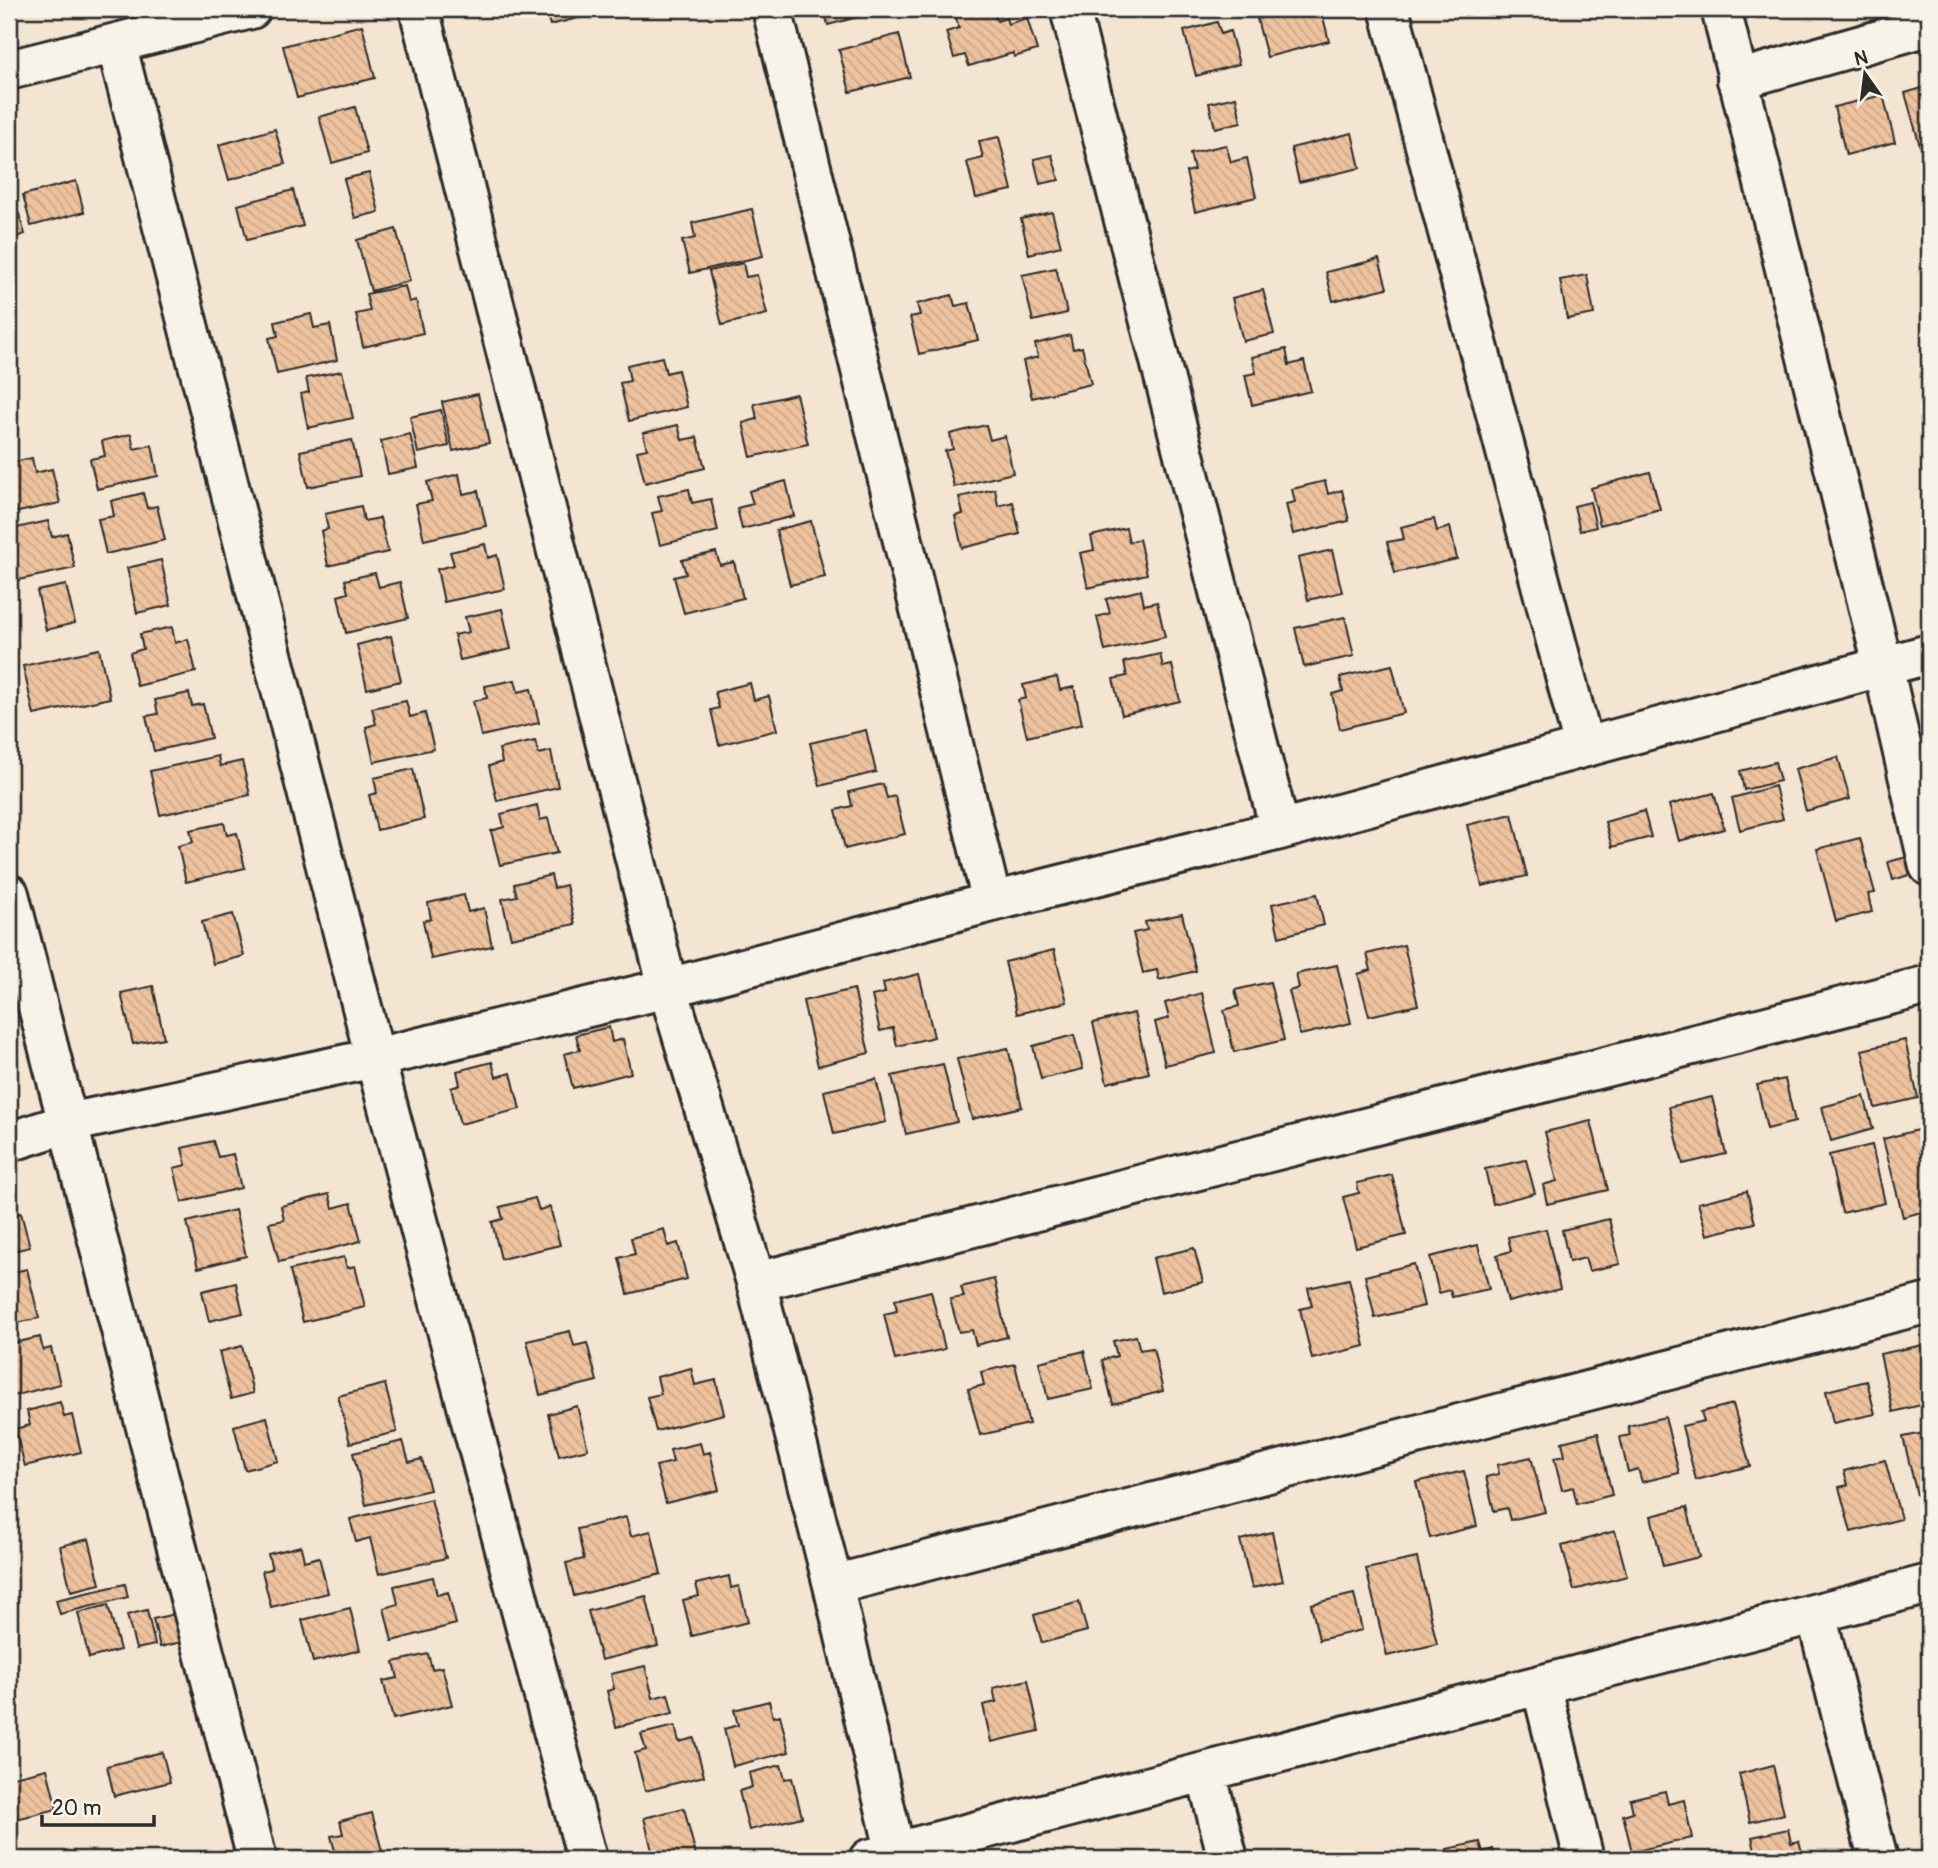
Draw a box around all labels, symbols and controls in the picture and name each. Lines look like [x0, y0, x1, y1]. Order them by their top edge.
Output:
north arrow [1829, 38, 1899, 108]
text: N [1852, 45, 1870, 72]
scale bar [42, 1784, 154, 1828]
text: 20 m [52, 1795, 101, 1822]

